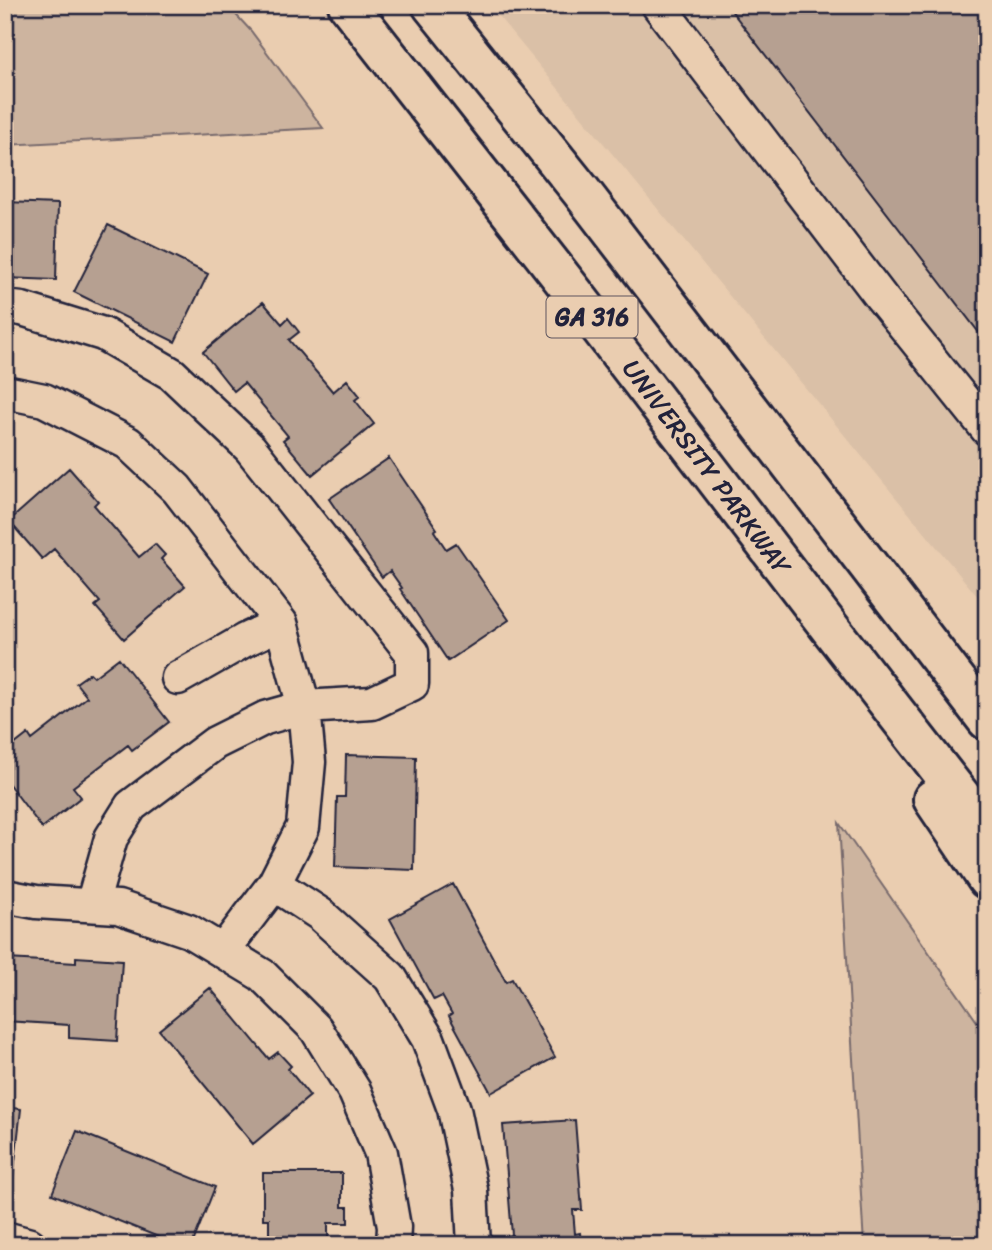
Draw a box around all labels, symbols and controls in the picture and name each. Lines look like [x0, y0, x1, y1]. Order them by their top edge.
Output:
road number: GA 316 [546, 296, 638, 338]
street label: UNIVERSITY PARKWAY [610, 349, 805, 586]

